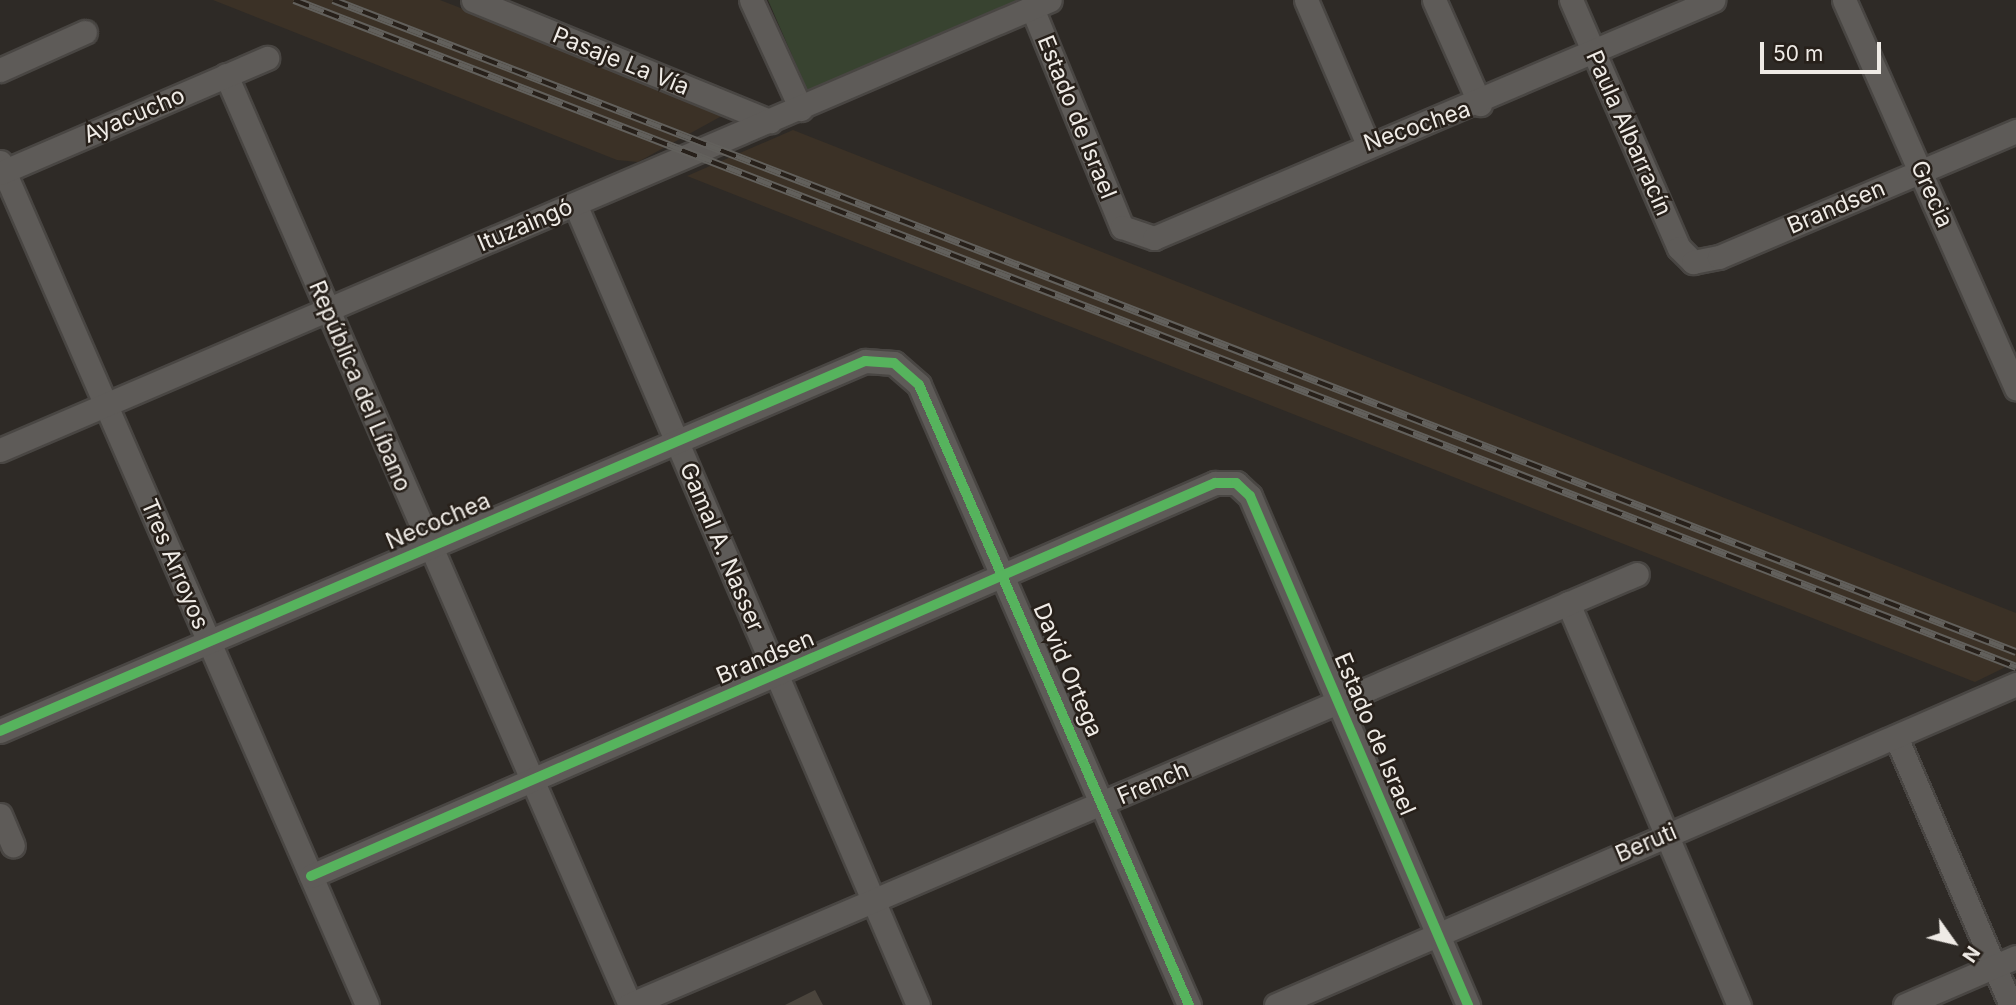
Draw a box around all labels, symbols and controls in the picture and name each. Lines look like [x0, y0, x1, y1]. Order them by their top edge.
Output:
street label: Pasaje La Vía [549, 21, 693, 101]
scale bar [1764, 28, 1885, 72]
street label: Estado de Israel [1032, 31, 1122, 203]
text: 50 m [1773, 41, 1823, 66]
street label: Paula Albarracín [1580, 46, 1678, 220]
street label: Ayacucho [79, 81, 189, 149]
street label: Necochea [1360, 95, 1474, 157]
street label: Grecia [1905, 156, 1959, 232]
street label: Brandsen [1783, 174, 1889, 240]
street label: Ituzaingó [473, 193, 577, 257]
street label: República del Líbano [303, 276, 417, 496]
street label: Gamal A. Nasser [674, 458, 770, 636]
street label: Necochea [382, 487, 494, 555]
street label: Tres Arroyos [135, 495, 215, 633]
street label: David Ortega [1027, 599, 1109, 741]
street label: Brandsen [712, 624, 818, 690]
street label: Estado de Israel [1328, 649, 1422, 819]
street label: French [1113, 756, 1193, 810]
street label: Beruti [1611, 818, 1681, 868]
north arrow [1918, 907, 1988, 977]
text: N [1957, 942, 1984, 966]

